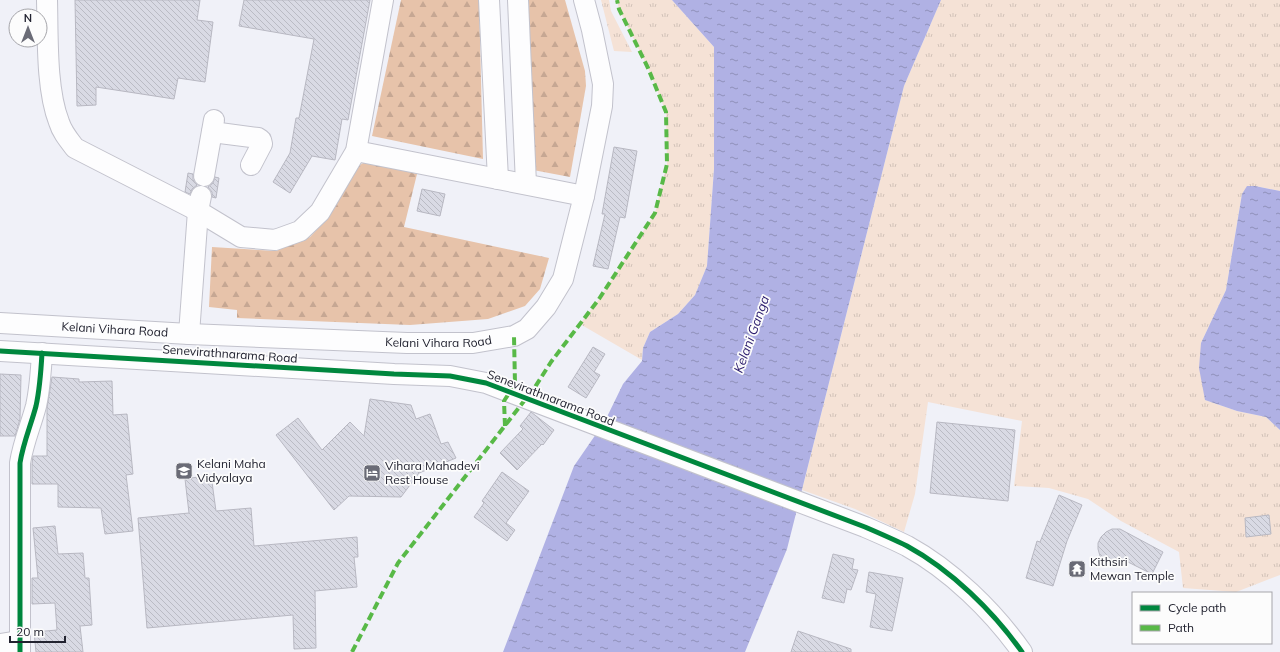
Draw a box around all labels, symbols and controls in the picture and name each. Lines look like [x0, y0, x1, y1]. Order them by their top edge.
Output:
north arrow [8, 8, 48, 48]
text: N [24, 11, 32, 25]
water label: Kelani Ganga [730, 293, 772, 375]
street label: Kelani Vihara Road [61, 319, 169, 340]
street label: Kelani Vihara Road [385, 332, 493, 350]
street label: Senevirathnarama Road [162, 341, 298, 366]
street label: Senevirathnarama Road [485, 366, 617, 429]
place label: Kelani Maha Vidyalaya [197, 456, 266, 485]
place label: Vihara Mahadevi Rest House [385, 458, 480, 487]
school or university icon: Kelani Maha Vidyalaya [174, 461, 194, 481]
hotel icon: Vihara Mahadevi Rest House [362, 463, 382, 483]
place label: Kithsiri Mewan Temple [1090, 554, 1174, 583]
temple icon: Kithsiri Mewan Temple [1067, 559, 1087, 579]
legend [1132, 592, 1272, 644]
text: Cycle path [1168, 600, 1226, 615]
scale bar [10, 618, 65, 644]
text: Path [1168, 620, 1194, 635]
text: 20 m [16, 624, 44, 639]

